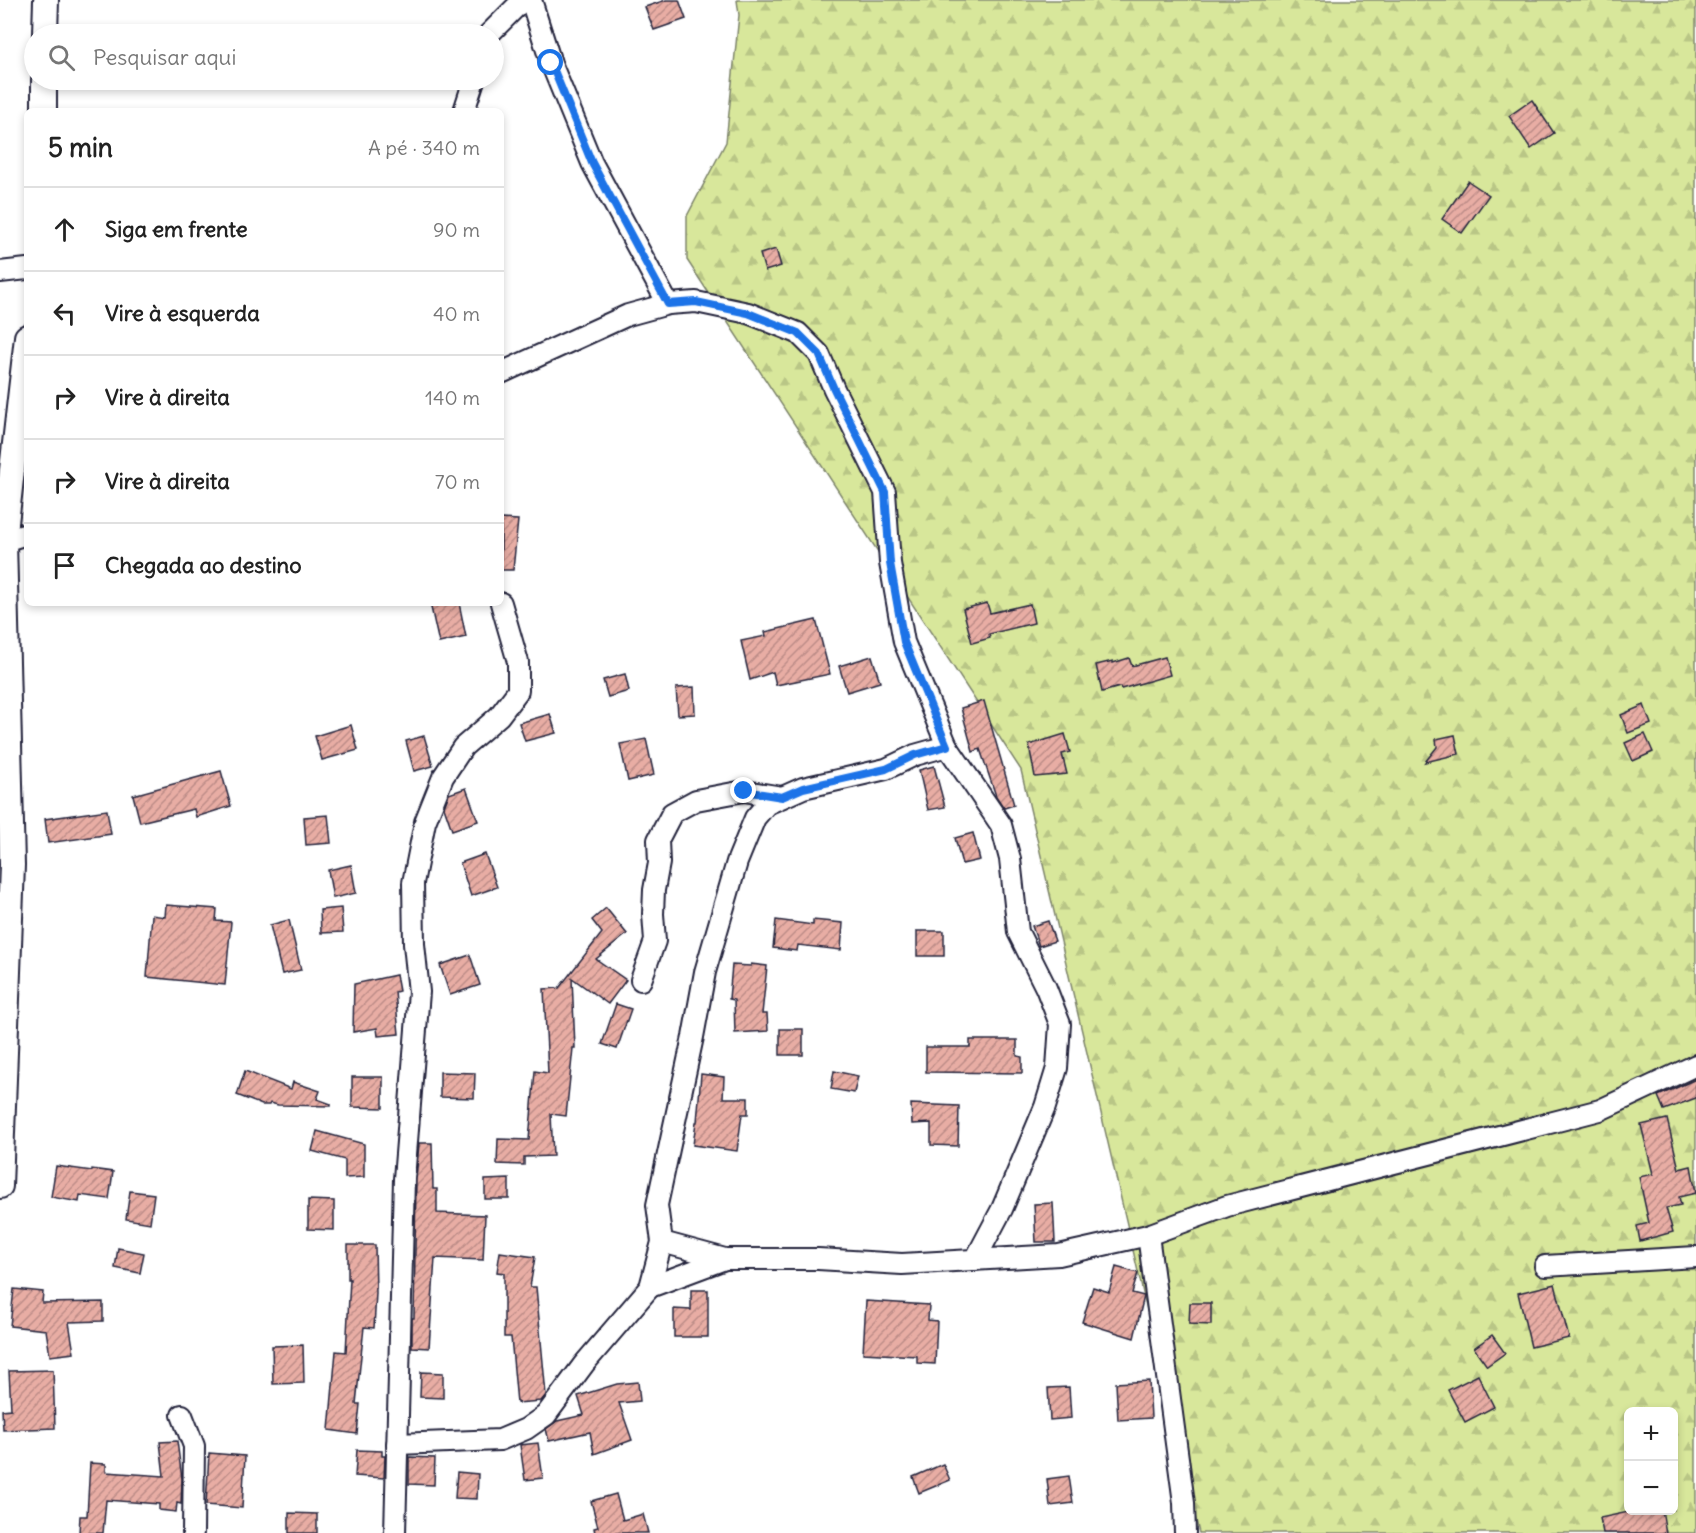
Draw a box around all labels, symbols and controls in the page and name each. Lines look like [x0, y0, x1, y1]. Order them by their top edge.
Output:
search box [24, 24, 504, 90]
icon: search [45, 41, 78, 74]
text: Pesquisar aqui [93, 43, 236, 71]
route start [537, 49, 563, 75]
text: 5 min [48, 131, 113, 164]
text: A pé · 340 m [368, 135, 480, 160]
icon: ahead [48, 213, 81, 246]
text: Siga em frente [105, 215, 248, 243]
text: 90 m [433, 217, 480, 242]
icon: left [48, 297, 81, 330]
text: Vire à esquerda [105, 299, 260, 327]
text: 40 m [433, 301, 480, 326]
icon: right [48, 381, 81, 414]
text: Vire à direita [105, 383, 230, 411]
text: 140 m [425, 385, 480, 410]
icon: right [48, 465, 81, 498]
text: Vire à direita [105, 467, 230, 495]
text: 70 m [435, 469, 480, 494]
icon: arrive [48, 549, 81, 582]
text: Chegada ao destino [105, 551, 302, 579]
route end [730, 777, 756, 803]
map controls [1624, 1407, 1678, 1515]
button: + [1624, 1407, 1678, 1461]
button: − [1624, 1461, 1678, 1515]

